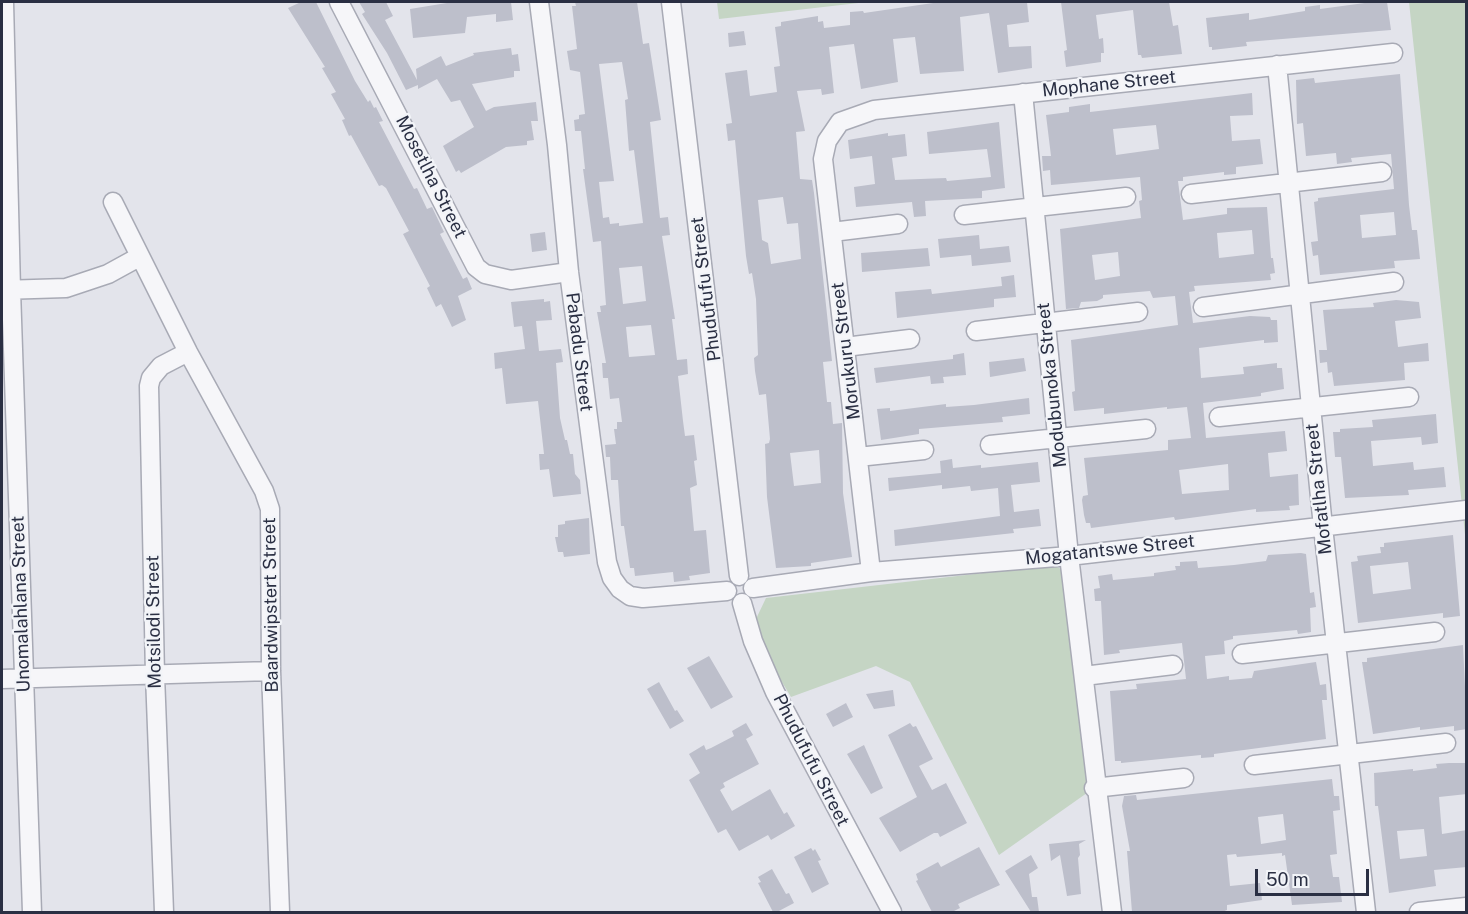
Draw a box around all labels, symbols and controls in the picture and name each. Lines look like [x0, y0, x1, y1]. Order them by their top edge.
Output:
street label: Mophane Street [1041, 66, 1177, 102]
street label: Mosetlha Street [391, 112, 471, 242]
street label: Phudufufu Street [686, 215, 726, 363]
street label: Morukuru Street [827, 281, 865, 421]
street label: Pabadu Street [561, 291, 597, 413]
street label: Modubunoka Street [1033, 301, 1071, 469]
street label: Mofatlha Street [1301, 422, 1337, 556]
street label: Unomalahlana Street [7, 515, 35, 693]
street label: Baardwipstert Street [259, 517, 283, 693]
street label: Mogatantswe Street [1024, 530, 1196, 570]
street label: Motsilodi Street [142, 555, 166, 689]
street label: Phudufufu Street [768, 690, 854, 830]
scale bar [1258, 857, 1372, 895]
text: 50 m [1266, 869, 1309, 890]

